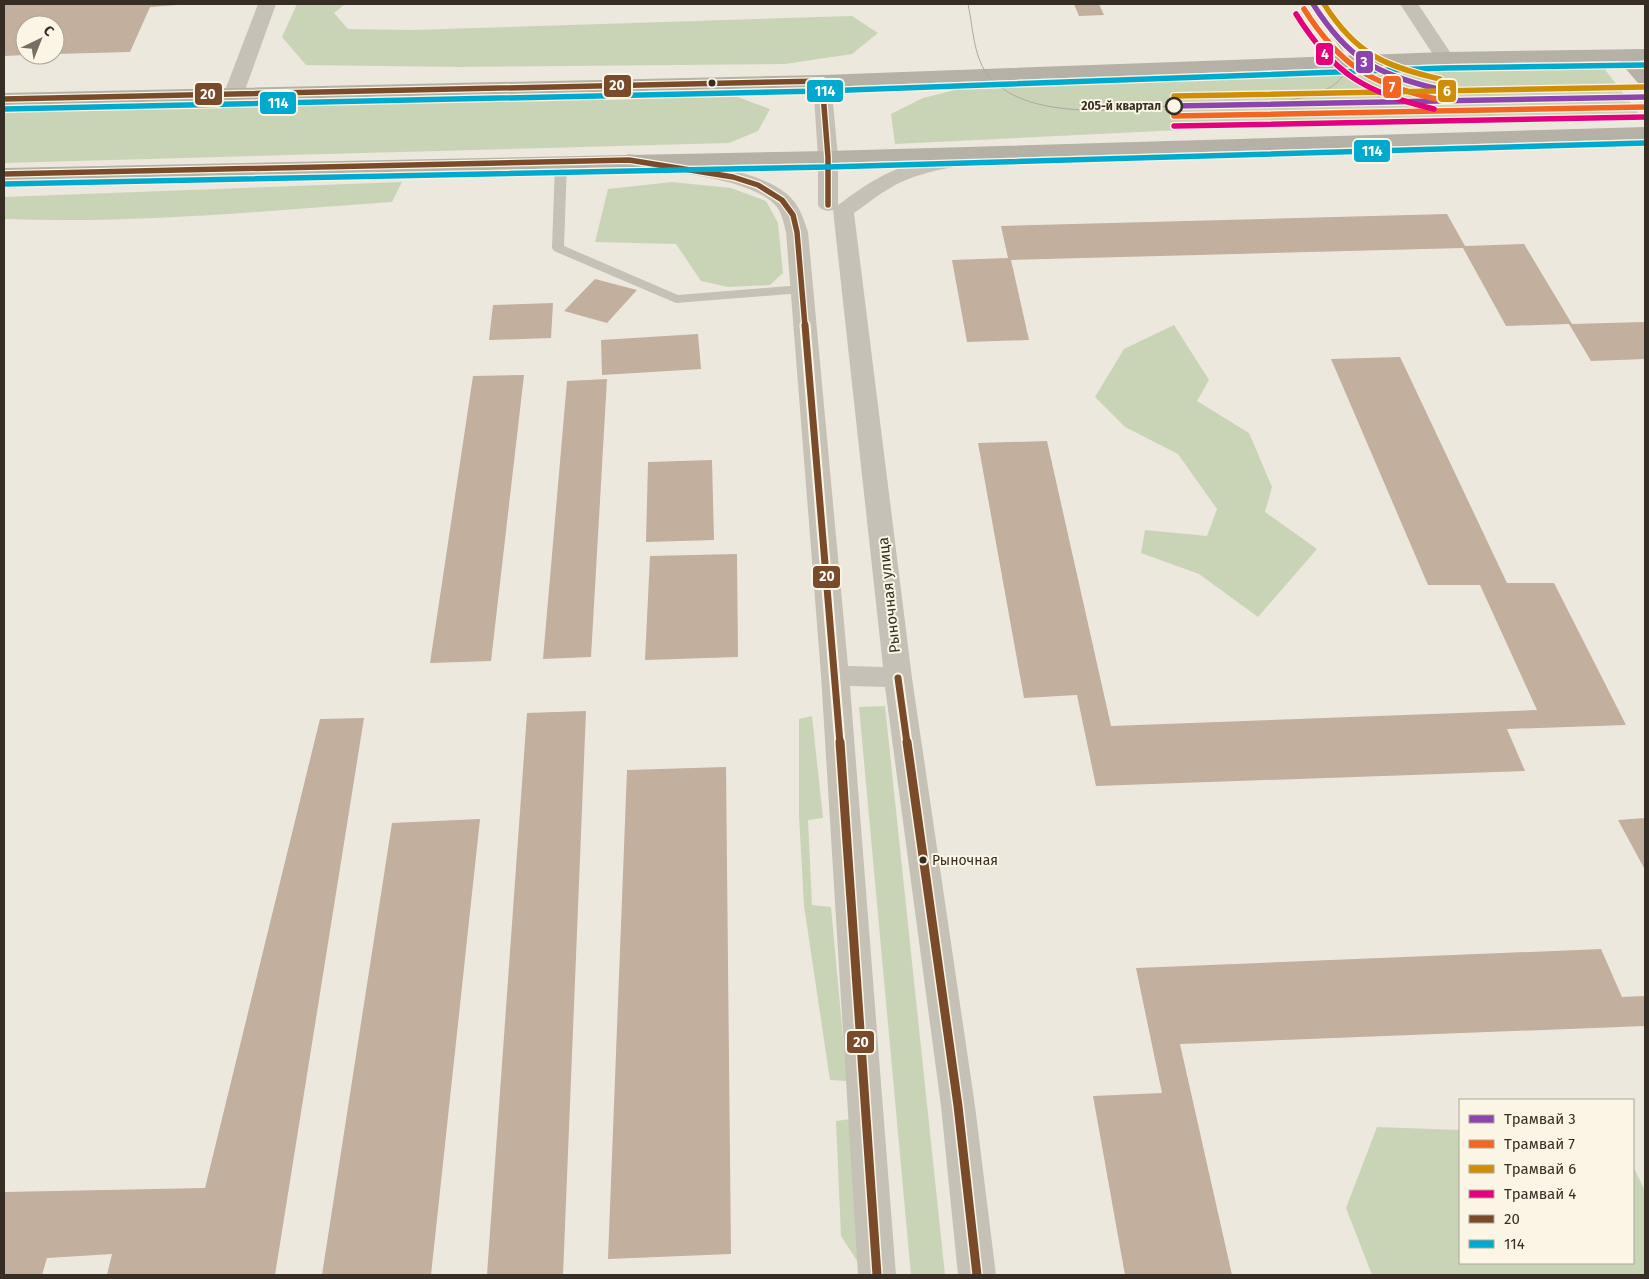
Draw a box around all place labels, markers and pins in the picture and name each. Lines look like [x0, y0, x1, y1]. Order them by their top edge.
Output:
unlabelled marker [707, 78, 717, 88]
marker: 205-й квартал [1165, 97, 1183, 115]
place label: 205-й квартал [1081, 99, 1161, 113]
place label: Рыночная [932, 852, 998, 869]
marker: Рыночная [918, 855, 928, 865]

